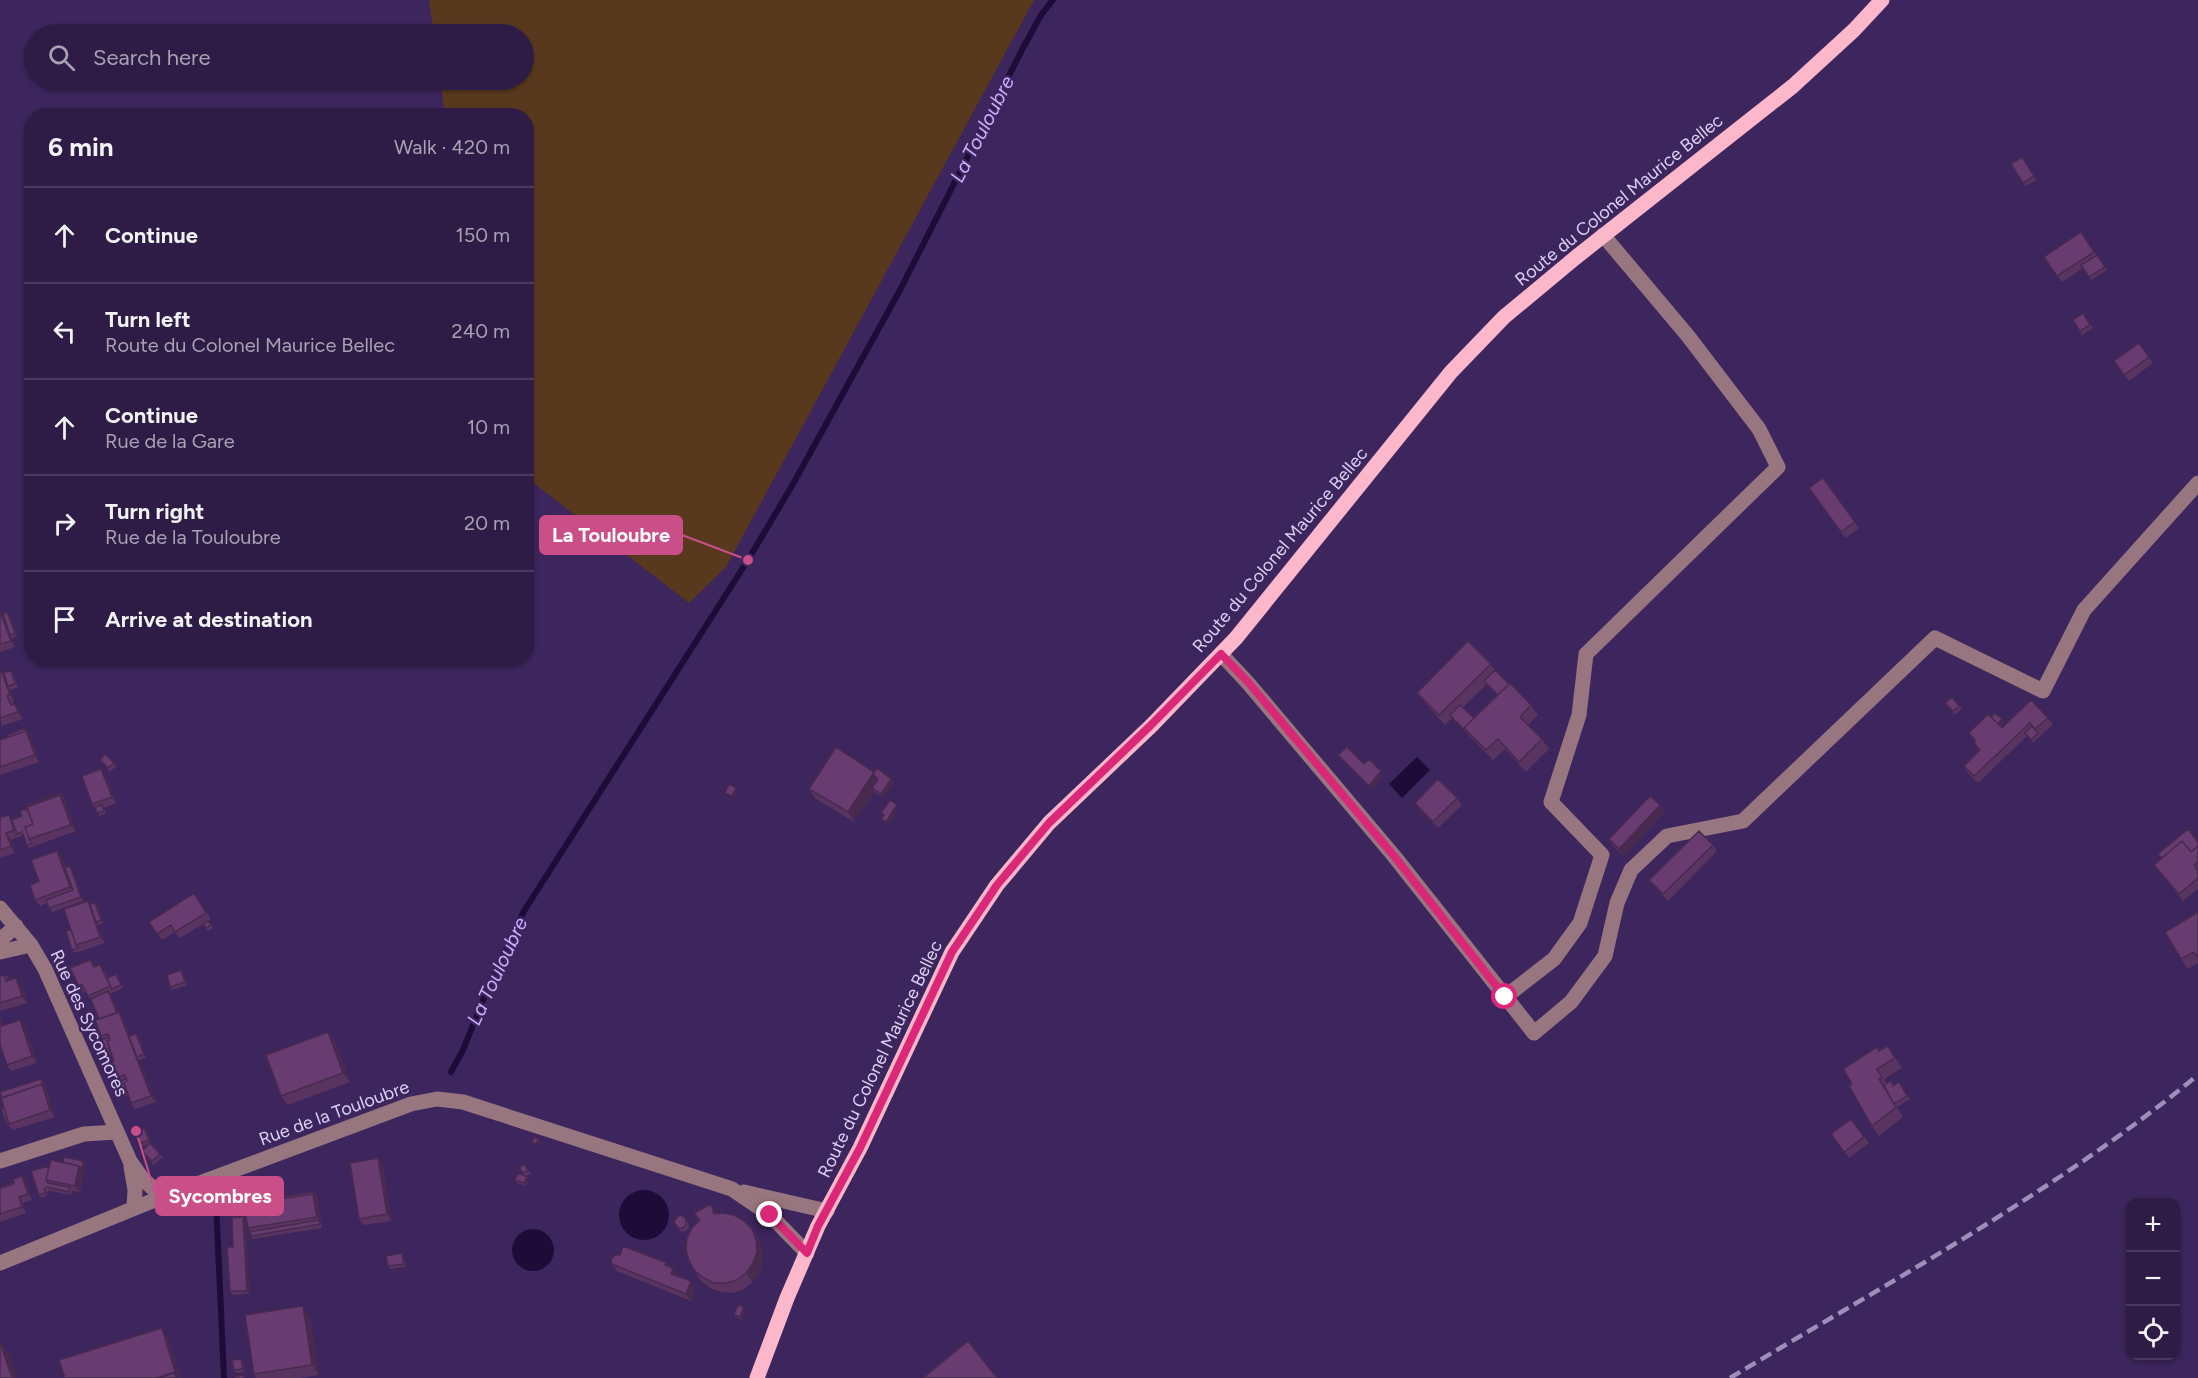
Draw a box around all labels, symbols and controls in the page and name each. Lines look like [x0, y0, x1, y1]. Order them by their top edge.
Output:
search box [24, 24, 534, 90]
icon: search [45, 41, 78, 74]
text: Search here [93, 44, 211, 71]
water label: La Touloubre [945, 72, 1019, 186]
street label: Route du Colonel Maurice Bellec [1511, 109, 1728, 291]
text: 6 min [48, 131, 114, 163]
text: Walk · 420 m [394, 135, 510, 159]
icon: ahead [48, 219, 81, 252]
text: Continue [105, 222, 198, 249]
text: 150 m [455, 223, 510, 247]
text: Turn left [105, 306, 191, 333]
icon: left [48, 315, 81, 348]
text: 240 m [452, 319, 510, 343]
text: Route du Colonel Maurice Bellec [105, 333, 395, 357]
text: Continue [105, 402, 198, 429]
icon: ahead [48, 411, 81, 444]
text: 10 m [467, 415, 510, 439]
text: Rue de la Gare [105, 429, 235, 453]
street label: Route du Colonel Maurice Bellec [1188, 443, 1372, 657]
text: Turn right [105, 498, 204, 525]
icon: right [48, 507, 81, 540]
text: 20 m [464, 511, 510, 535]
callout: La Touloubre [540, 516, 682, 554]
text: La Touloubre [552, 523, 670, 547]
text: Rue de la Touloubre [105, 525, 281, 549]
icon: arrive [48, 603, 81, 636]
text: Arrive at destination [105, 606, 313, 633]
water label: La Touloubre [462, 913, 532, 1029]
street label: Route du Colonel Maurice Bellec [813, 937, 947, 1181]
street label: Rue des Sycomores [45, 946, 133, 1100]
route start [1491, 983, 1517, 1009]
street label: Rue de la Touloubre [256, 1076, 412, 1150]
callout: Sycombres [156, 1177, 283, 1215]
text: Sycombres [168, 1184, 272, 1208]
map controls [2126, 1198, 2180, 1360]
button: + [2126, 1198, 2180, 1252]
route end [756, 1201, 782, 1227]
button: − [2126, 1252, 2180, 1306]
button: locate [2126, 1306, 2180, 1360]

